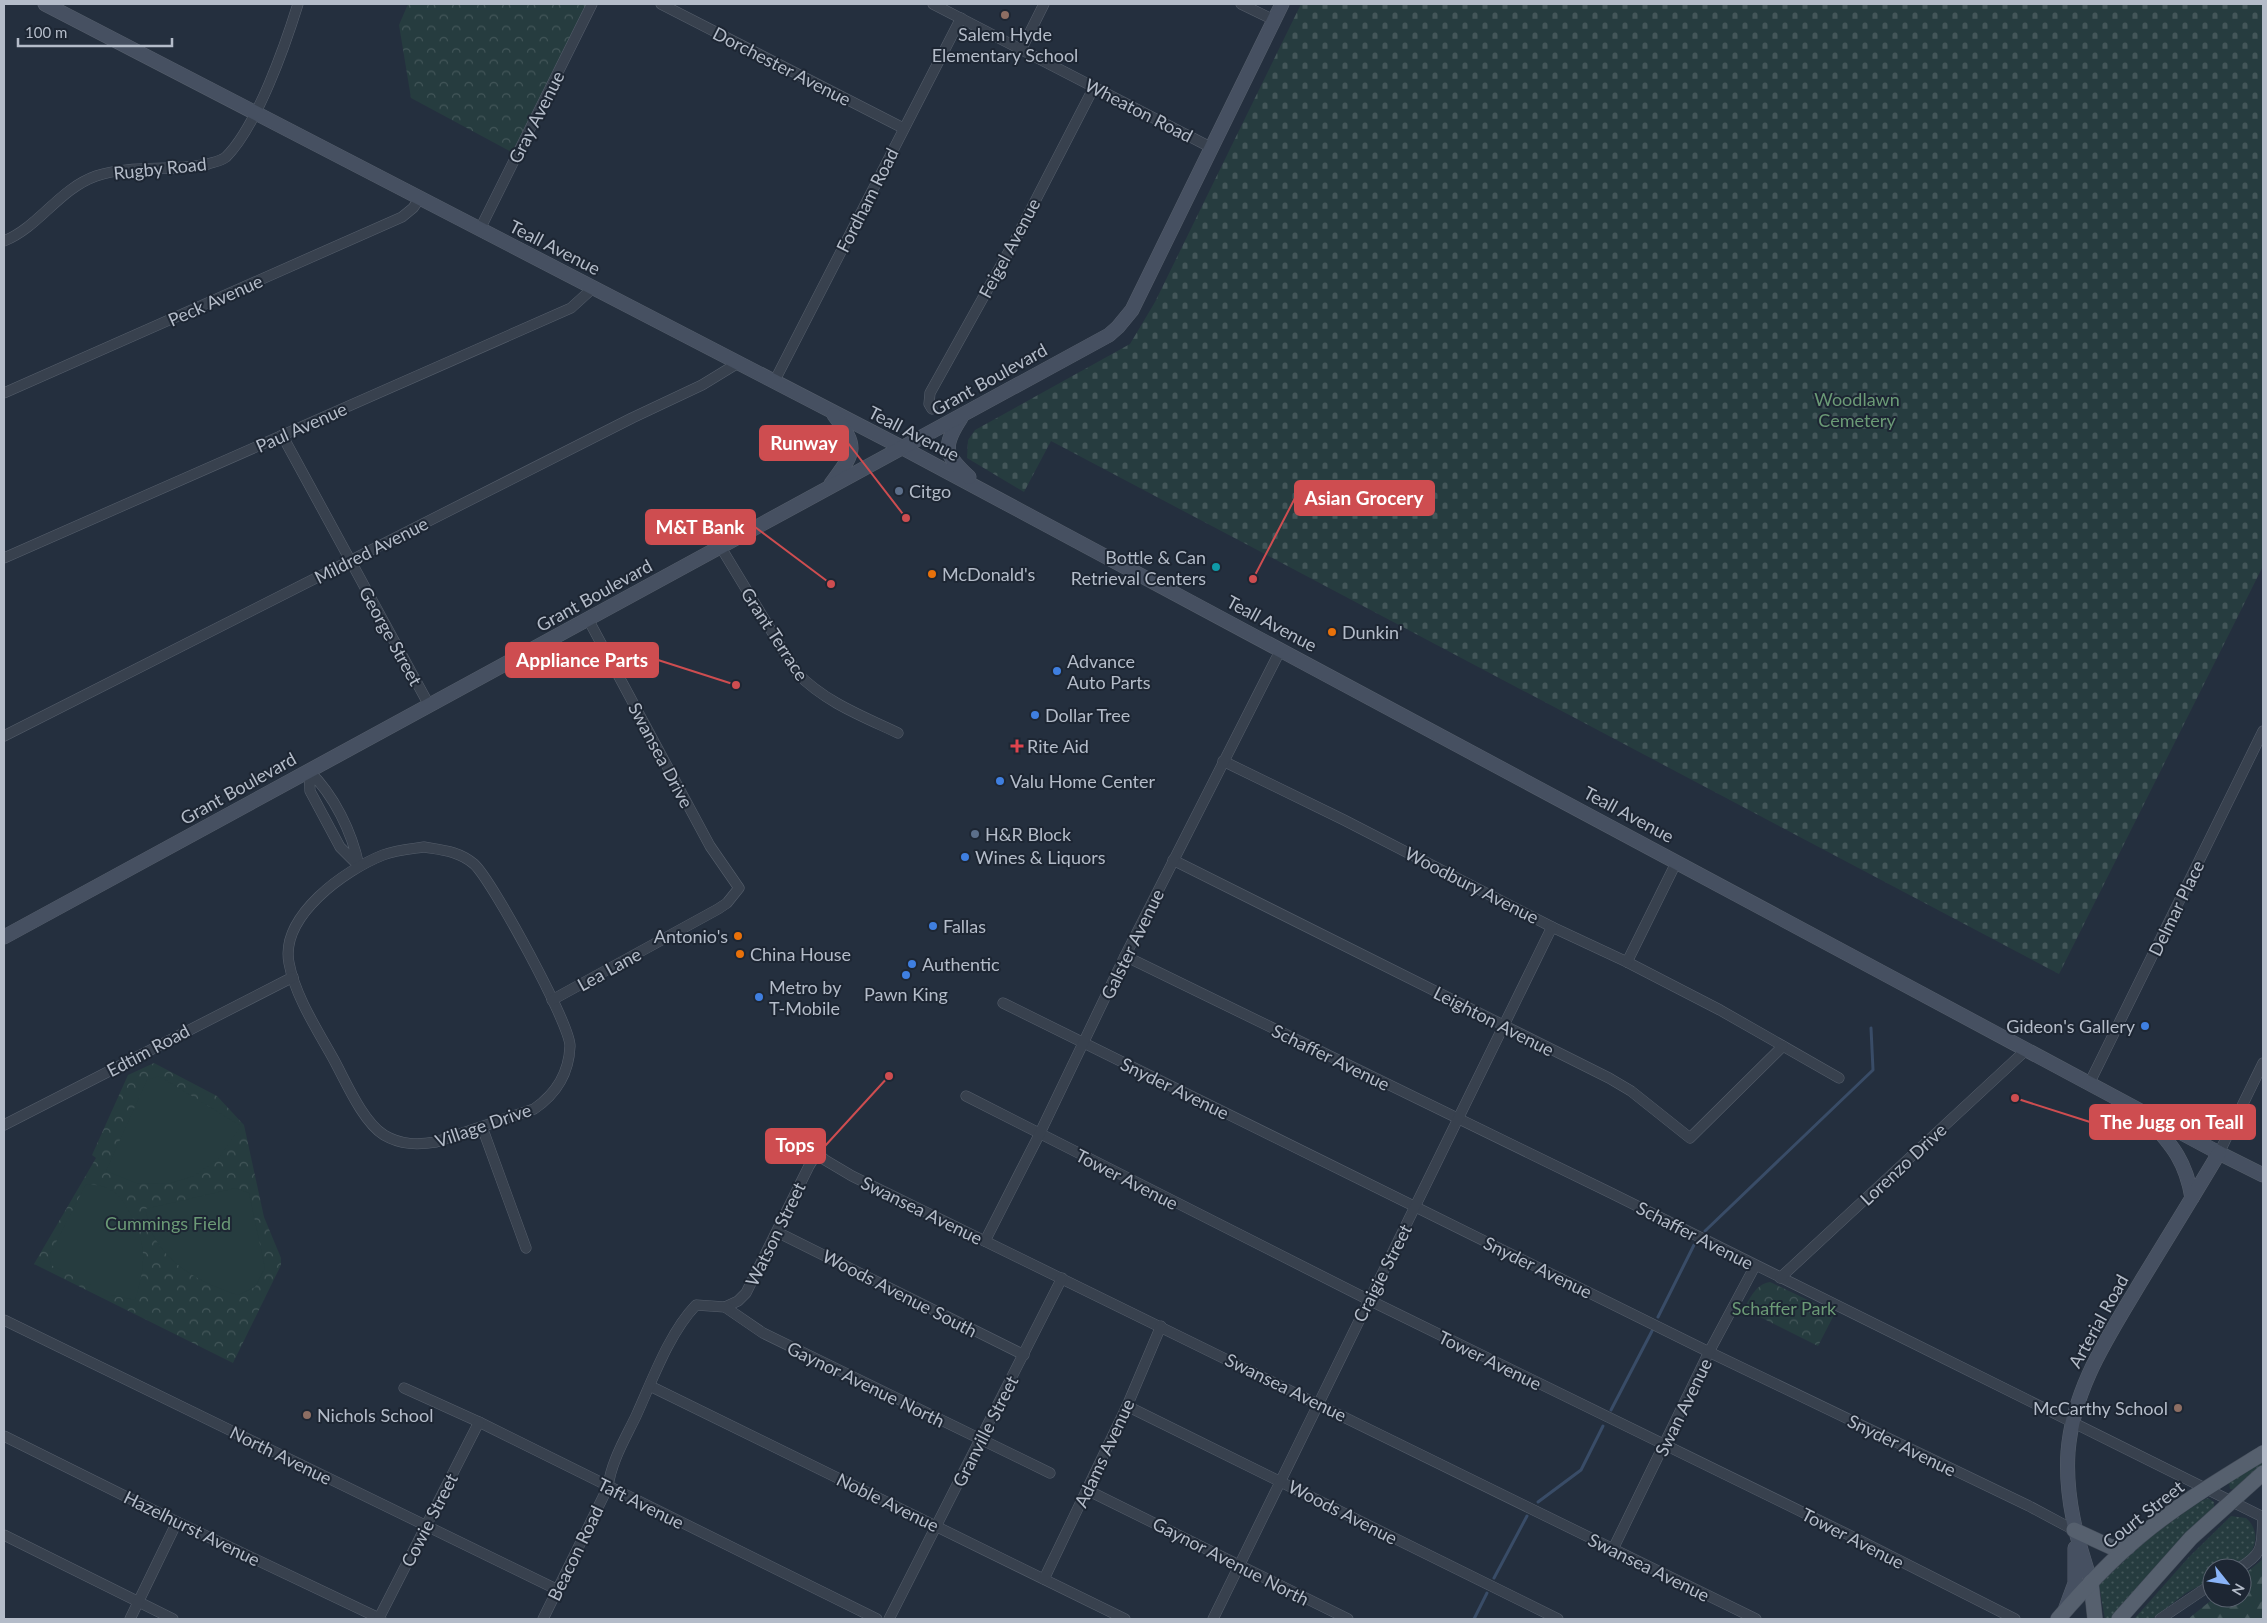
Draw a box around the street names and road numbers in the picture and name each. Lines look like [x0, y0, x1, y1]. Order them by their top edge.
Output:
street label: Dorchester Avenue [709, 22, 855, 110]
street label: Gray Avenue [503, 67, 569, 167]
street label: Wheaton Road [1081, 73, 1197, 147]
street label: Fordham Road [831, 144, 903, 256]
street label: Rugby Road [112, 152, 208, 184]
street label: Feigel Avenue [974, 194, 1044, 302]
street label: Teall Avenue [506, 215, 604, 279]
street label: Peck Avenue [164, 269, 266, 331]
street label: Grant Boulevard [927, 338, 1051, 420]
street label: Paul Avenue [252, 397, 350, 457]
street label: Teall Avenue [865, 401, 963, 465]
street label: Mildred Avenue [310, 512, 432, 588]
street label: Grant Boulevard [532, 554, 656, 636]
street label: George Street [355, 583, 428, 690]
street label: Grant Terrace [737, 583, 813, 685]
street label: Teall Avenue [1223, 590, 1321, 656]
street label: Swansea Drive [624, 699, 698, 811]
street label: Grant Boulevard [176, 747, 300, 829]
street label: Teall Avenue [1580, 781, 1678, 847]
street label: Woodbury Avenue [1401, 842, 1543, 928]
street label: Delmar Place [2143, 857, 2209, 959]
street label: Galster Avenue [1096, 885, 1168, 1003]
street label: Lea Lane [573, 943, 645, 995]
street label: Leighton Avenue [1430, 981, 1558, 1061]
street label: Edtim Road [103, 1019, 193, 1081]
street label: Schaffer Avenue [1269, 1019, 1393, 1095]
street label: Snyder Avenue [1117, 1052, 1233, 1124]
street label: Village Drive [432, 1098, 534, 1152]
street label: Lorenzo Drive [1855, 1118, 1951, 1210]
street label: Tower Avenue [1072, 1144, 1182, 1214]
street label: Swansea Avenue [858, 1171, 986, 1249]
street label: Watson Street [740, 1178, 810, 1290]
street label: Schaffer Avenue [1633, 1196, 1757, 1274]
street label: Craigie Street [1348, 1220, 1416, 1326]
street label: Snyder Avenue [1480, 1231, 1596, 1303]
street label: Woods Avenue South [819, 1244, 981, 1342]
street label: Arterial Road [2063, 1271, 2133, 1371]
street label: Tower Avenue [1435, 1326, 1545, 1394]
street label: Gaynor Avenue North [784, 1336, 948, 1432]
street label: Swansea Avenue [1222, 1348, 1350, 1426]
street label: Swan Avenue [1650, 1355, 1716, 1459]
street label: Granville Street [948, 1371, 1023, 1490]
street label: Adams Avenue [1069, 1395, 1139, 1511]
street label: Snyder Avenue [1844, 1409, 1960, 1481]
street label: North Avenue [227, 1421, 335, 1489]
street label: Noble Avenue [833, 1468, 943, 1536]
street label: Cowie Street [396, 1469, 462, 1570]
street label: Taft Avenue [594, 1473, 688, 1533]
street label: Woods Avenue [1285, 1475, 1401, 1549]
street label: Court Street [2098, 1475, 2188, 1553]
street label: Hazelhurst Avenue [120, 1486, 264, 1570]
street label: Beacon Road [542, 1502, 608, 1604]
street label: Tower Avenue [1798, 1503, 1908, 1573]
street label: Gaynor Avenue North [1149, 1512, 1313, 1610]
street label: Swansea Avenue [1585, 1528, 1713, 1606]

